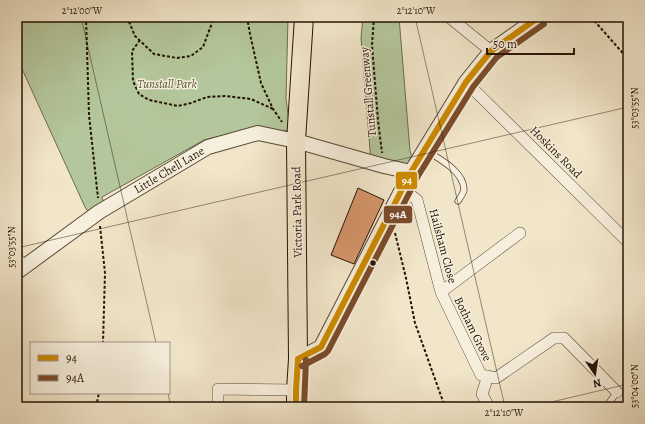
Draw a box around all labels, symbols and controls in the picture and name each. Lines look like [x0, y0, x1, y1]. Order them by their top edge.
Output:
text: 2°12'00"W [62, 4, 103, 17]
text: 2°12'10"W [397, 4, 436, 17]
scale bar [487, 30, 574, 56]
text: 50 m [493, 36, 517, 52]
street label: Tunstall Greenway [356, 46, 380, 138]
park label: Tunstall Park [137, 76, 197, 92]
text: 53°03'55"N [628, 87, 641, 129]
street label: Hoskins Road [526, 122, 586, 182]
street label: Little Chell Lane [131, 143, 207, 197]
street label: Victoria Park Road [288, 166, 306, 259]
line badge: 94 [395, 171, 418, 190]
text: 94 [402, 173, 412, 188]
line badge: 94A [383, 205, 413, 224]
text: 94A [389, 207, 407, 222]
street label: Hailsham Close [425, 207, 461, 285]
text: 53°03'55"N [5, 226, 18, 268]
unlabelled marker [368, 258, 378, 268]
street label: Botham Grove [450, 294, 496, 364]
legend [30, 342, 170, 394]
text: 94 [66, 350, 77, 366]
north arrow [575, 354, 615, 394]
text: 53°04'00"N [628, 364, 641, 408]
text: 94A [66, 370, 85, 386]
text: N [592, 375, 603, 391]
text: 2°12'10"W [485, 406, 524, 419]

